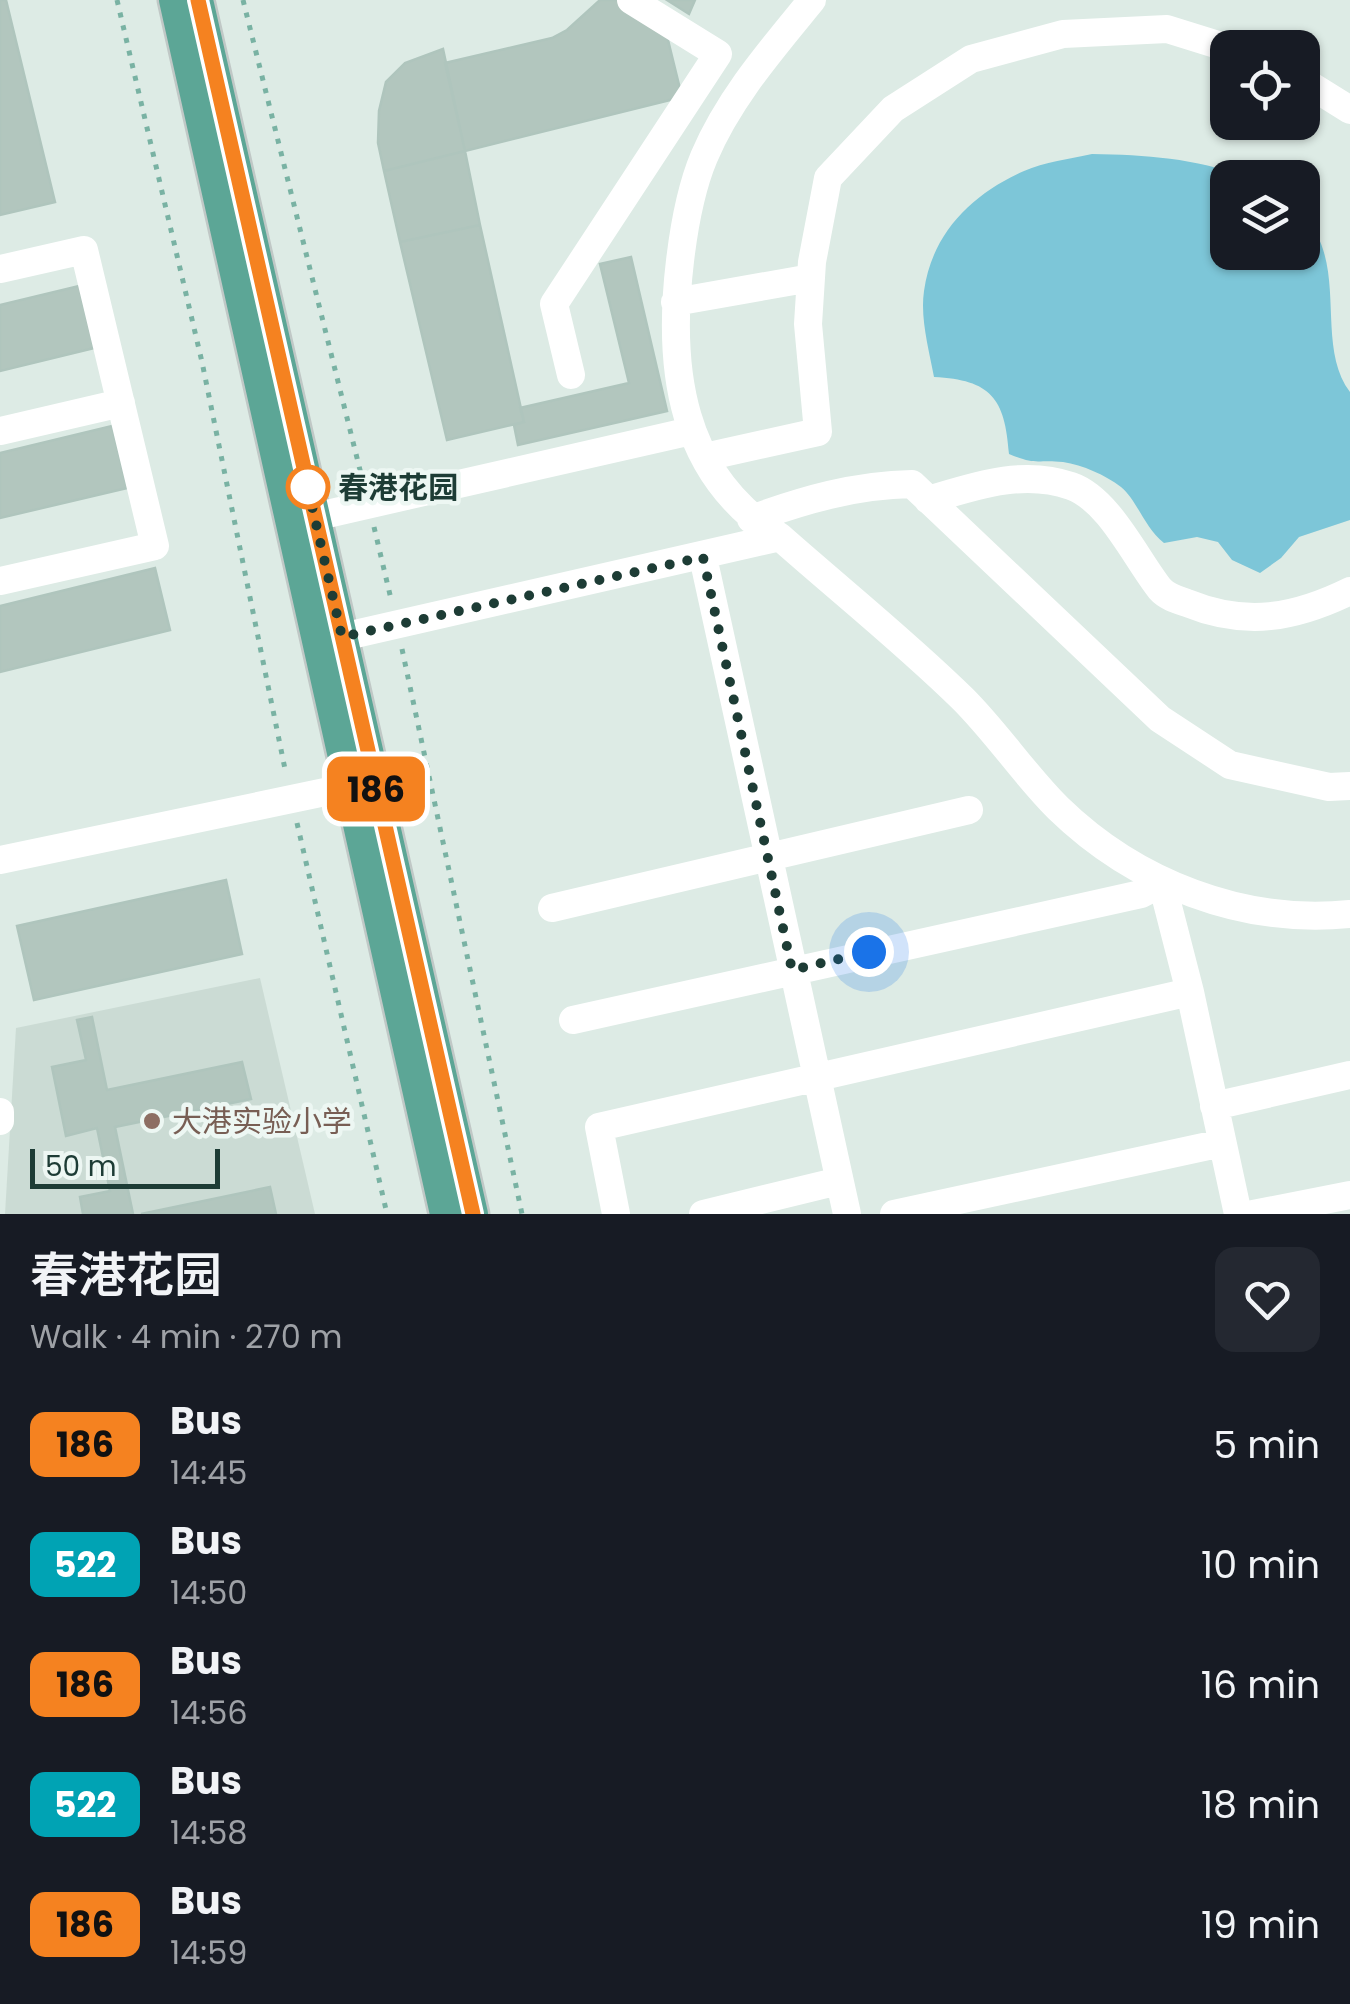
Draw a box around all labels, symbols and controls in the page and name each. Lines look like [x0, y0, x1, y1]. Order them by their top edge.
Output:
map controls [1210, 30, 1320, 270]
button: locate [1210, 30, 1320, 140]
button: layers [1210, 160, 1320, 270]
marker: 春港花园 [287, 466, 329, 508]
place label: 春港花园 [338, 466, 458, 509]
line badge: 186 [318, 756, 434, 822]
text: 186 [347, 765, 405, 814]
your location [844, 927, 894, 977]
place label: 大港实验小学 [172, 1100, 352, 1143]
marker: 大港实验小学 [141, 1110, 163, 1132]
scale bar [30, 1144, 220, 1188]
text: 50 m [45, 1147, 116, 1186]
text: 春港花园 [30, 1242, 222, 1309]
button: heart [1215, 1247, 1320, 1352]
text: Walk · 4 min · 270 m [30, 1314, 342, 1359]
text: Bus [170, 1394, 242, 1447]
text: 5 min [1213, 1418, 1320, 1471]
text: 186 [56, 1420, 114, 1469]
text: 14:45 [170, 1450, 247, 1495]
text: Bus [170, 1514, 242, 1567]
text: 10 min [1201, 1538, 1320, 1591]
text: 522 [54, 1540, 116, 1589]
text: 14:50 [170, 1570, 247, 1615]
text: Bus [170, 1634, 242, 1687]
text: 16 min [1201, 1658, 1320, 1711]
text: 186 [56, 1660, 114, 1709]
text: 14:56 [170, 1690, 248, 1735]
text: Bus [170, 1754, 242, 1807]
text: 18 min [1201, 1778, 1320, 1831]
text: 522 [54, 1780, 116, 1829]
text: 14:58 [170, 1810, 247, 1855]
text: Bus [170, 1874, 242, 1927]
text: 19 min [1201, 1898, 1320, 1951]
text: 186 [56, 1900, 114, 1949]
text: 14:59 [170, 1930, 247, 1975]

